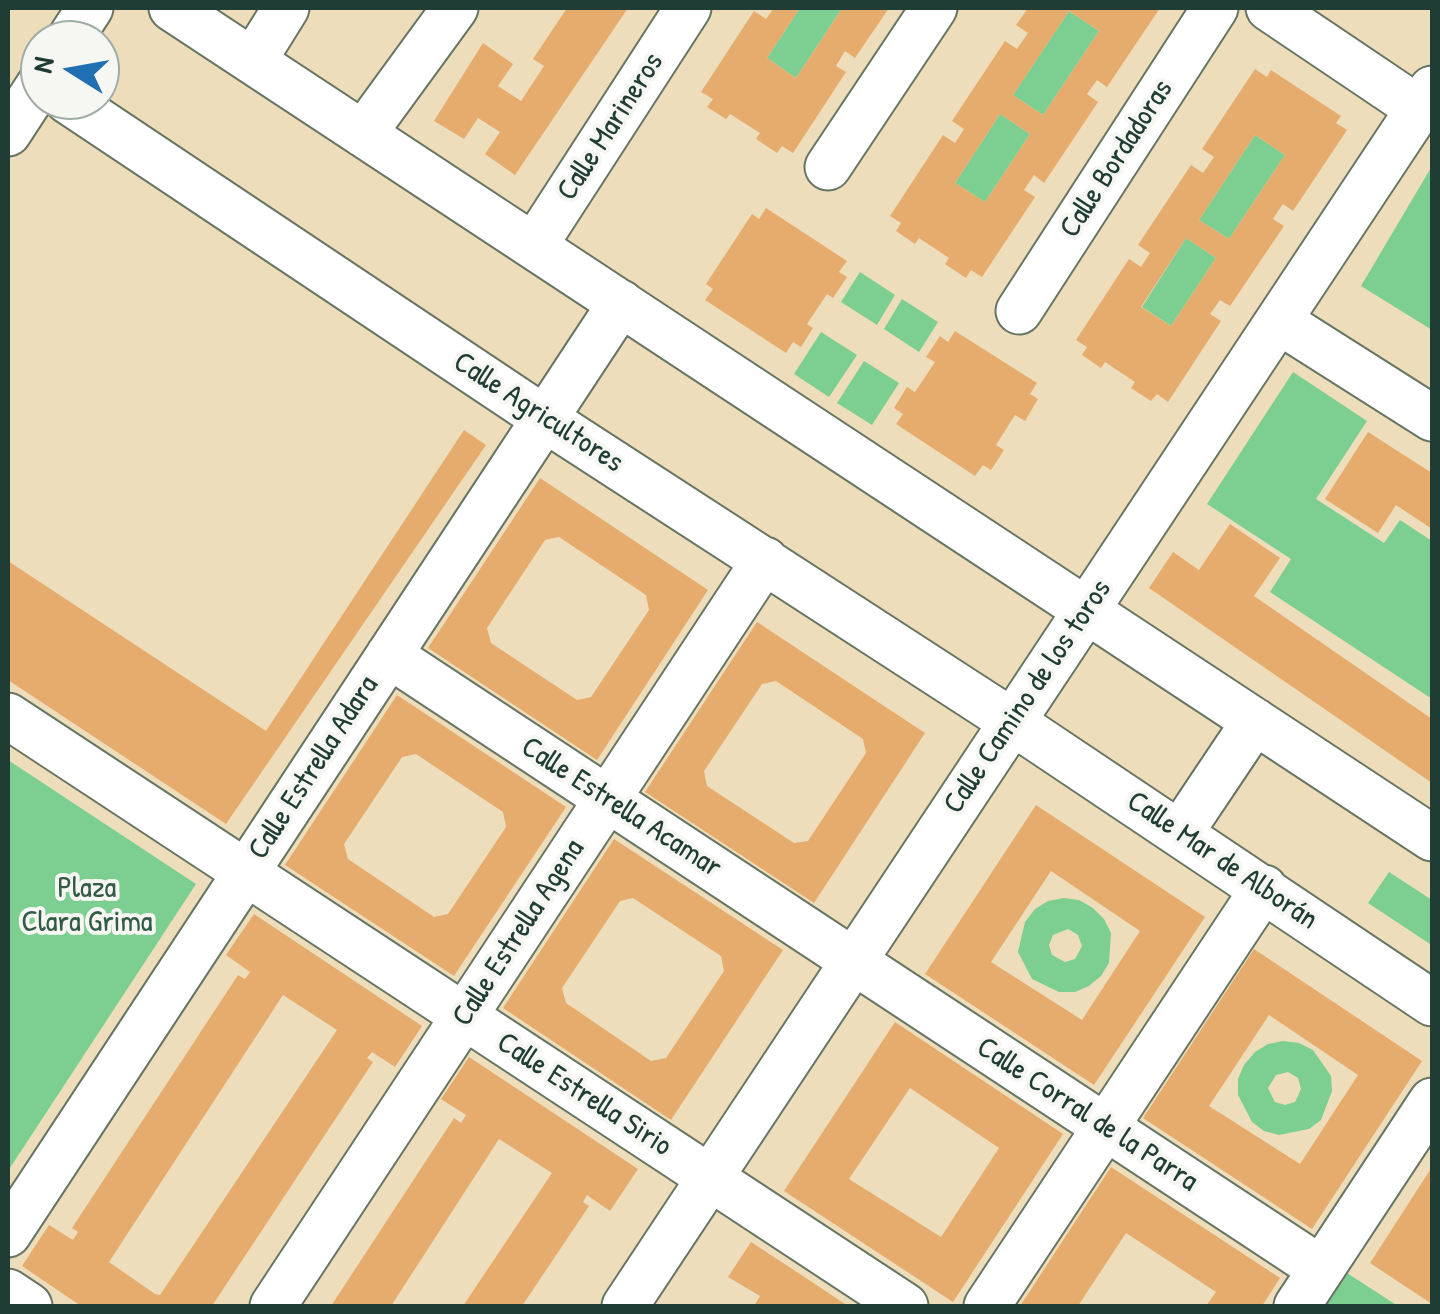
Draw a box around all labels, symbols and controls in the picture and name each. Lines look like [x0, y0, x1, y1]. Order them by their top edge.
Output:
north arrow [20, 20, 120, 120]
street label: Calle Marineros [550, 47, 672, 207]
text: N [22, 54, 63, 76]
street label: Calle Bordadoras [1053, 73, 1181, 245]
street label: Calle Agricultores [446, 345, 630, 481]
street label: Calle Camino de los toros [936, 573, 1120, 821]
street label: Calle Estrella Adara [241, 669, 387, 867]
street label: Calle Estrella Acamar [514, 730, 728, 886]
street label: Calle Mar de Alborán [1120, 784, 1324, 938]
street label: Calle Estrella Agena [445, 833, 593, 1033]
park label: Plaza Clara Grima [21, 871, 153, 942]
street label: Calle Estrella Sirio [490, 1025, 678, 1165]
street label: Calle Corral de la Parra [970, 1030, 1204, 1200]

